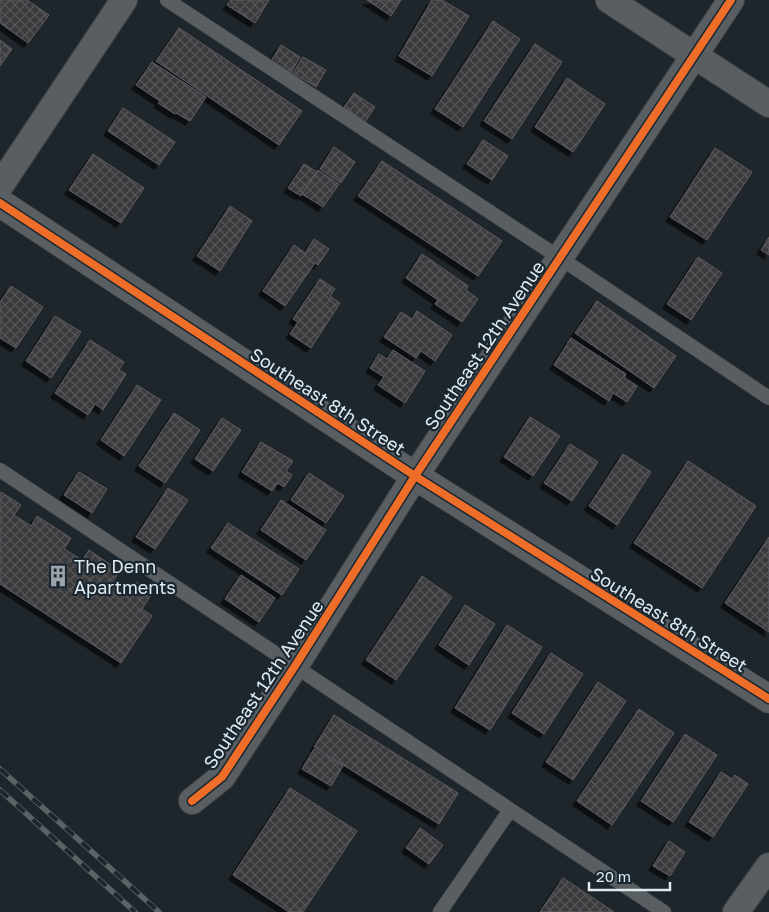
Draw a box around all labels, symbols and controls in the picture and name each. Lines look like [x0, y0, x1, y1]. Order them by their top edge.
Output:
street label: Southeast 12th Avenue [419, 256, 549, 434]
street label: Southeast 8th Street [246, 343, 410, 459]
place label: The Denn Apartments [74, 555, 176, 598]
street label: Southeast 8th Street [587, 562, 751, 676]
building icon: The Denn Apartments [45, 563, 71, 589]
street label: Southeast 12th Avenue [198, 595, 328, 773]
scale bar [589, 860, 670, 892]
text: 20 m [596, 867, 631, 885]

